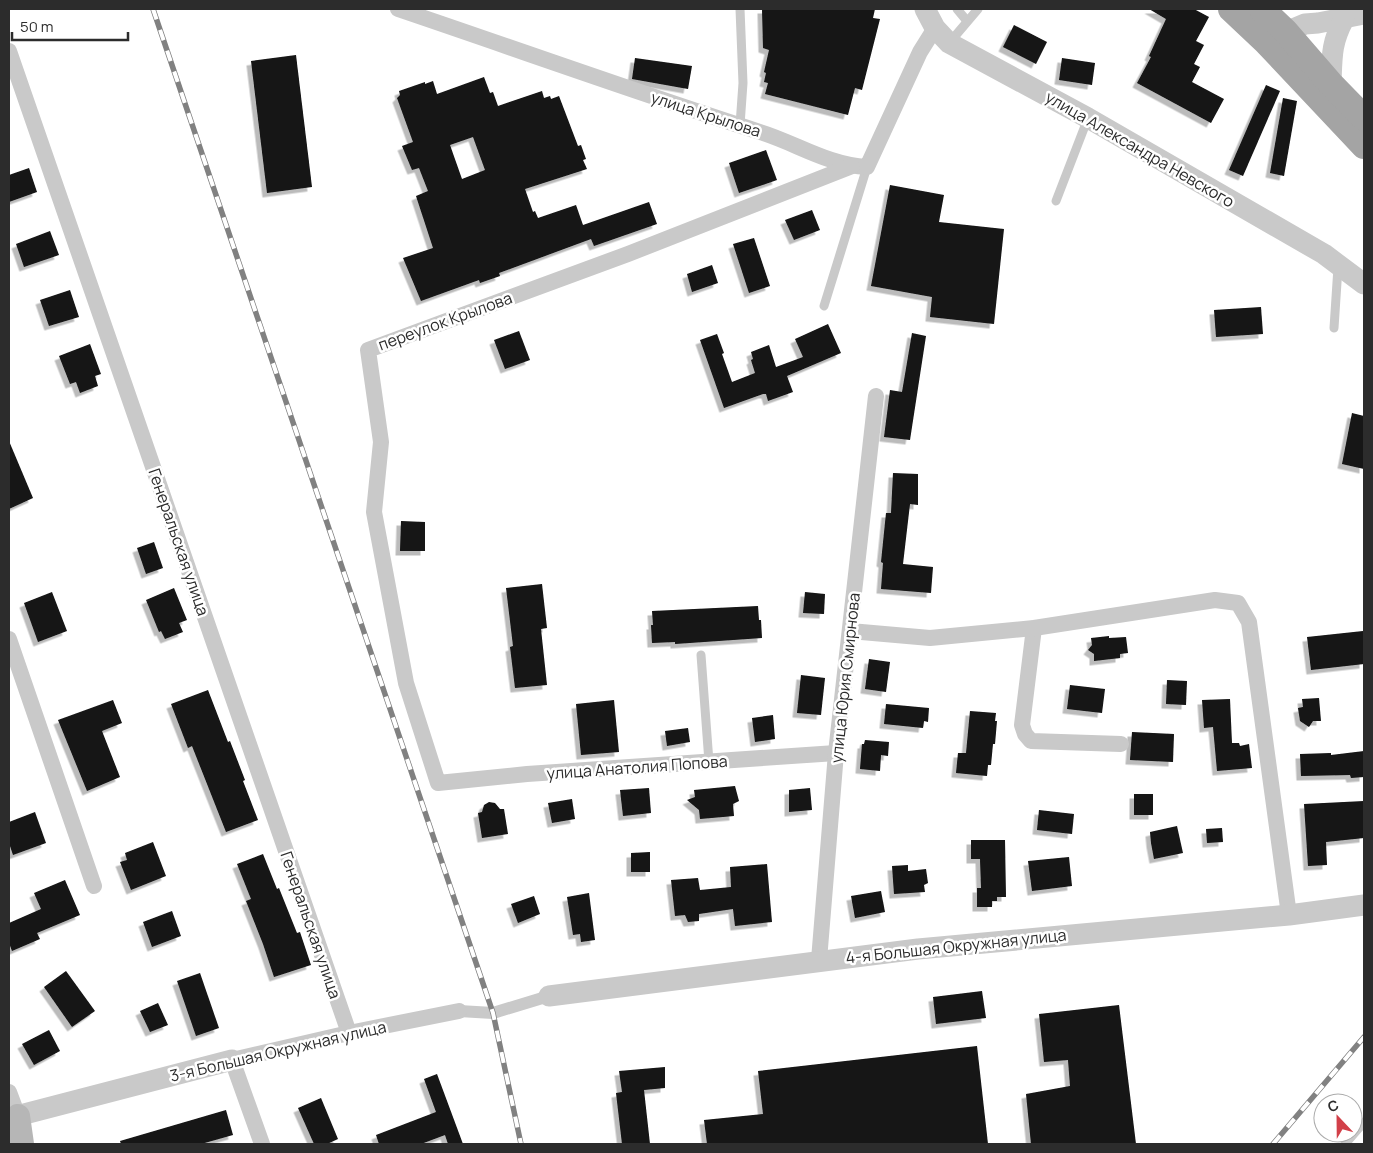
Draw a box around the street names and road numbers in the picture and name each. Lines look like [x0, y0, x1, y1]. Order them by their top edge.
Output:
street label: улица Крылова [648, 86, 764, 142]
street label: улица Александра Невского [1041, 86, 1239, 212]
street label: переулок Крылова [375, 287, 515, 355]
street label: Генеральская улица [143, 465, 215, 619]
street label: улица Юрия Смирнова [825, 592, 865, 764]
street label: улица Анатолия Попова [546, 750, 728, 784]
street label: Генеральская улица [275, 848, 347, 1002]
street label: 4-я Большая Окружная улица [845, 923, 1067, 969]
street label: 3-я Большая Окружная улица [168, 1015, 388, 1087]

